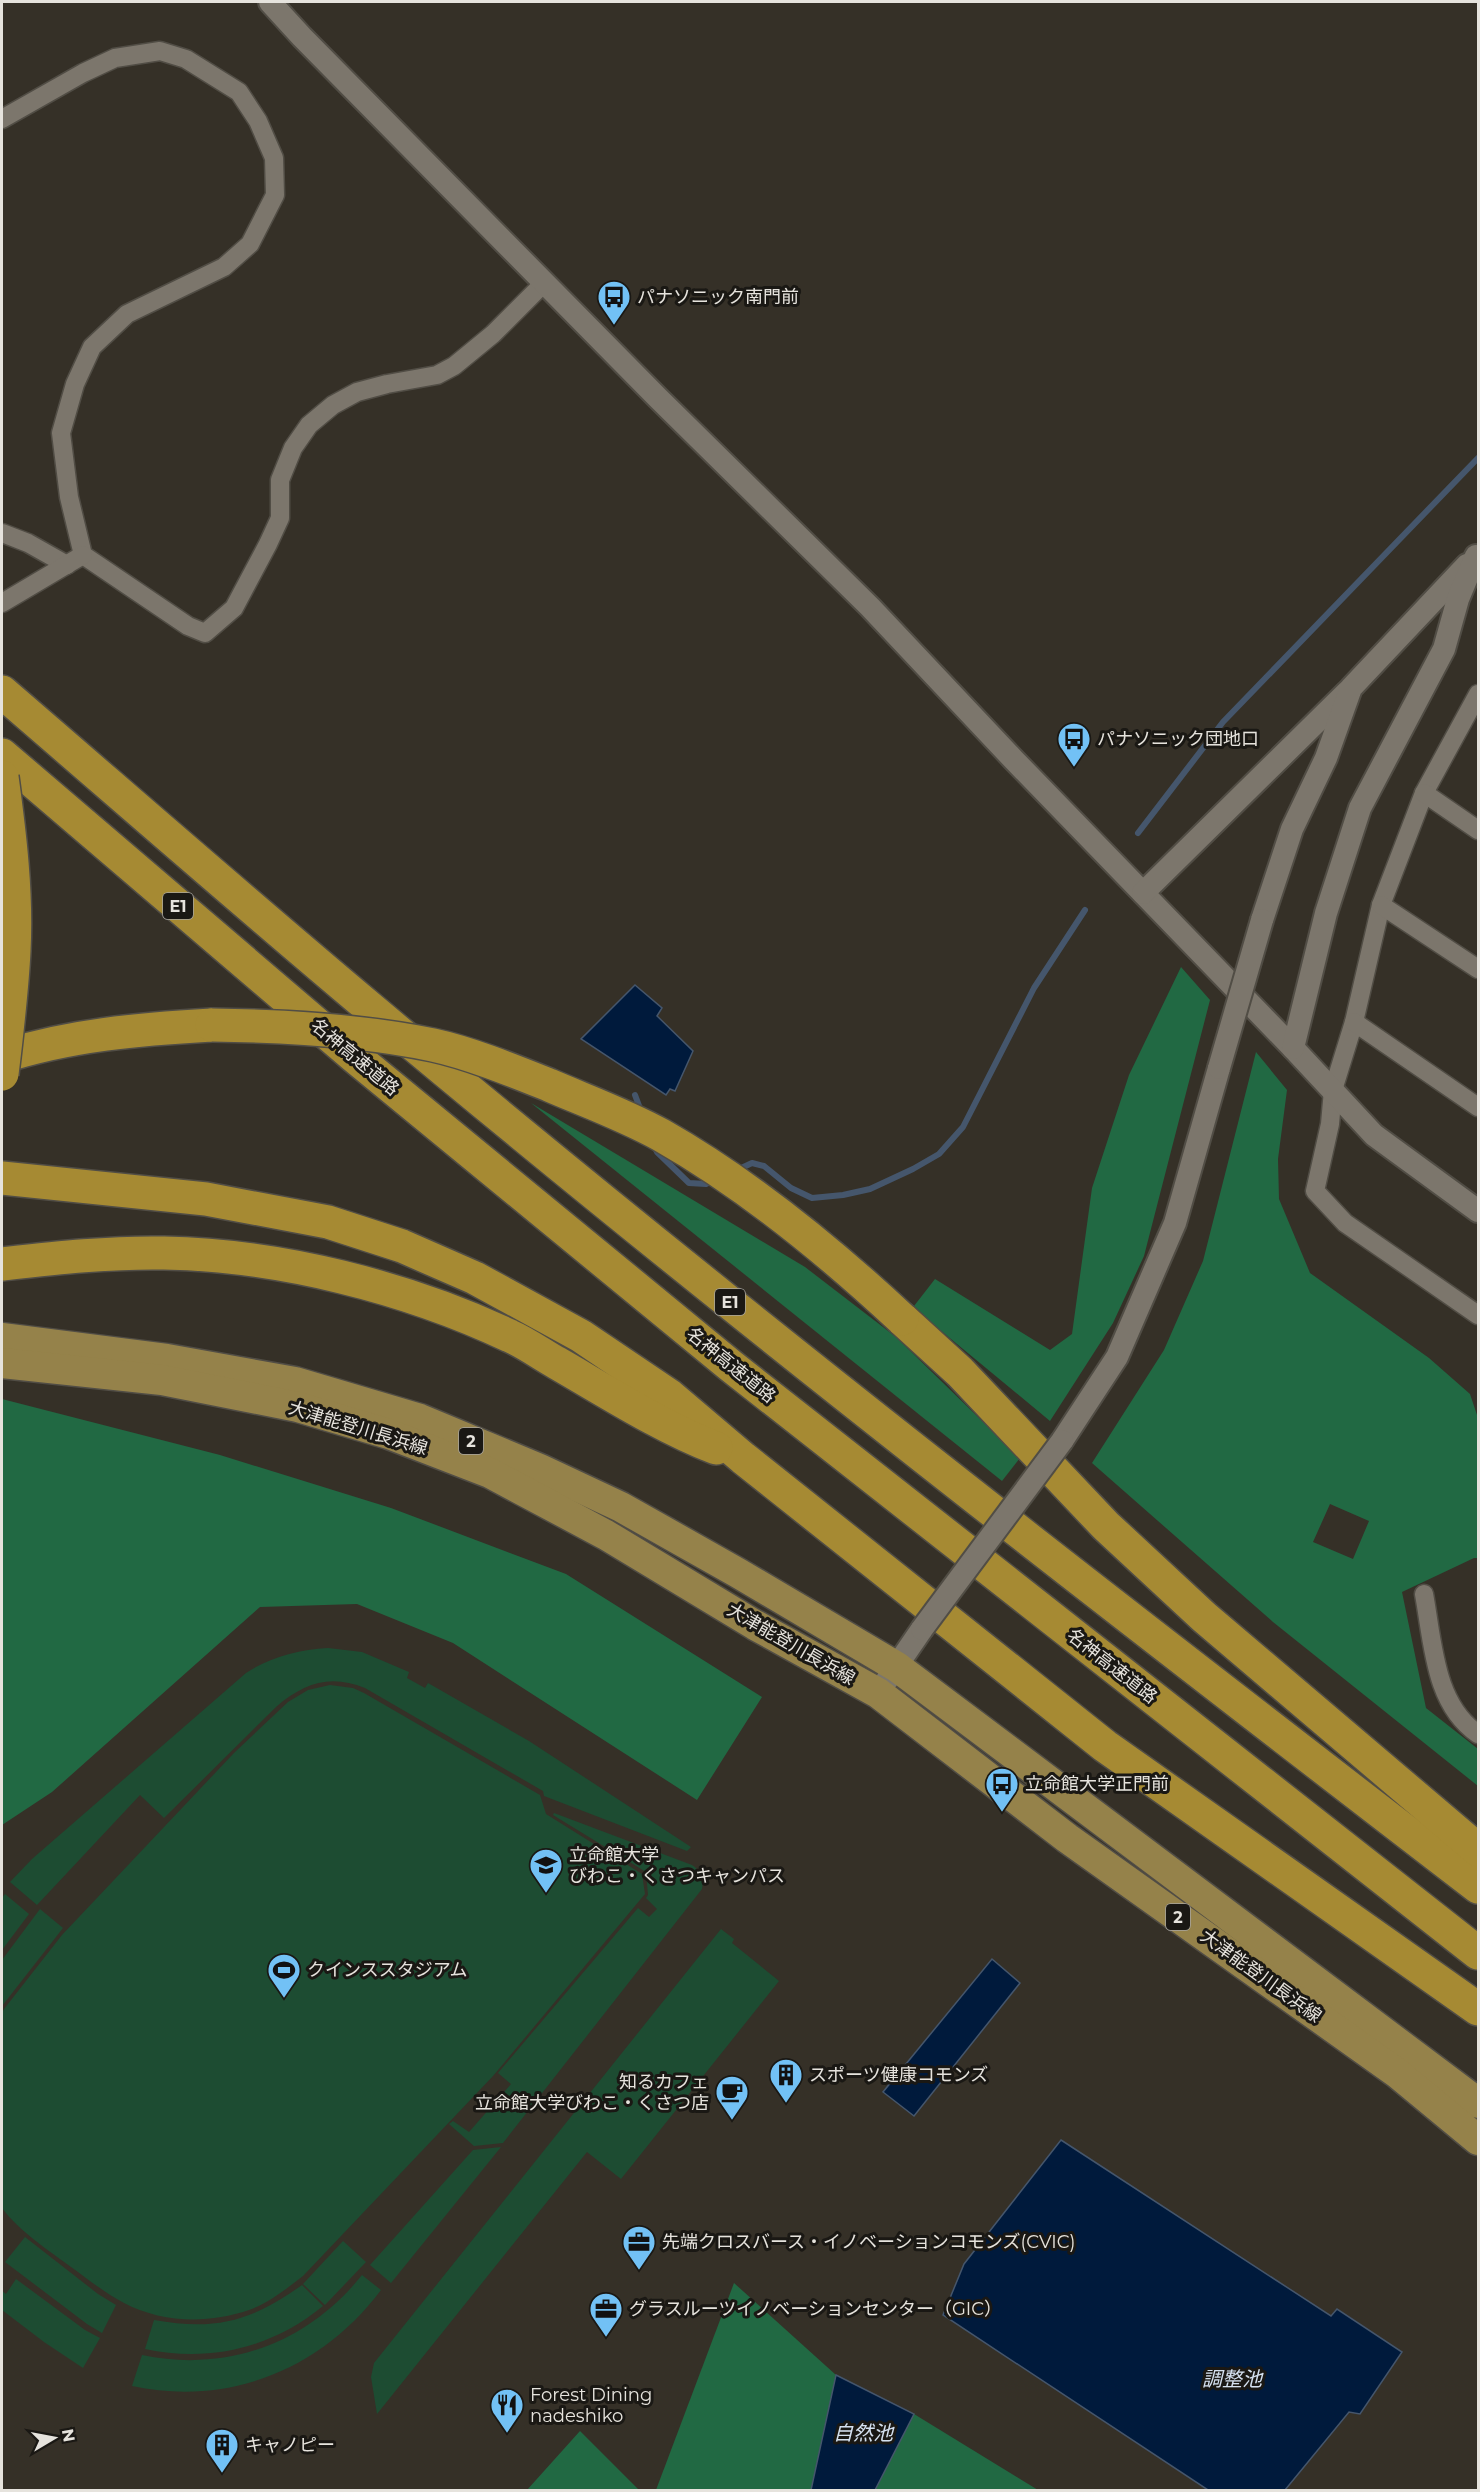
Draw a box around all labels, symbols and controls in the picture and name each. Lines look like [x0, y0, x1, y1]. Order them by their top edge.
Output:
bus stop icon: パナソニック南門前 [596, 279, 632, 326]
place label: パナソニック南門前 [637, 286, 799, 308]
bus stop icon: パナソニック団地口 [1056, 721, 1092, 768]
place label: パナソニック団地口 [1097, 728, 1259, 750]
road number: E1 [163, 893, 193, 919]
street label: 名神高速道路 [307, 1014, 403, 1100]
road number: E1 [715, 1289, 745, 1315]
street label: 名神高速道路 [682, 1322, 780, 1408]
street label: 大津能登川長浜線 [286, 1396, 430, 1460]
road number: 2 [459, 1428, 483, 1454]
street label: 大津能登川長浜線 [723, 1598, 859, 1690]
street label: 名神高速道路 [1063, 1624, 1161, 1708]
bus stop icon: 立命館大学正門前 [984, 1766, 1020, 1813]
place label: 立命館大学正門前 [1025, 1773, 1169, 1795]
place label: 立命館大学 びわこ・くさつキャンパス [569, 1844, 785, 1887]
school or university icon: 立命館大学 びわこ・くさつキャンパス [528, 1847, 564, 1894]
road number: 2 [1166, 1904, 1190, 1930]
street label: 大津能登川長浜線 [1196, 1925, 1326, 2027]
sports icon: クインススタジアム [266, 1952, 302, 1999]
place label: クインススタジアム [307, 1959, 467, 1981]
building icon: スポーツ健康コモンズ [768, 2057, 804, 2104]
place label: スポーツ健康コモンズ [809, 2064, 988, 2086]
place label: 知るカフェ 立命館大学びわこ・くさつ店 [475, 2071, 709, 2114]
cafe icon: 知るカフェ 立命館大学びわこ・くさつ店 [714, 2074, 750, 2121]
office icon: 先端クロスバース・イノベーションコモンズ(CVIC) [621, 2224, 657, 2271]
place label: 先端クロスバース・イノベーションコモンズ(CVIC) [662, 2231, 1075, 2253]
office icon: グラスルーツイノベーションセンター（GIC） [588, 2291, 624, 2338]
place label: グラスルーツイノベーションセンター（GIC） [629, 2298, 1002, 2320]
water label: 調整池 [1202, 2367, 1264, 2391]
place label: Forest Dining nadeshiko [530, 2384, 652, 2427]
restaurant icon: Forest Dining nadeshiko [489, 2387, 525, 2434]
north arrow [24, 2408, 84, 2468]
water label: 自然池 [833, 2421, 895, 2445]
text: N [58, 2427, 79, 2444]
building icon: キャノピー [204, 2427, 240, 2474]
place label: キャノピー [245, 2434, 335, 2456]

